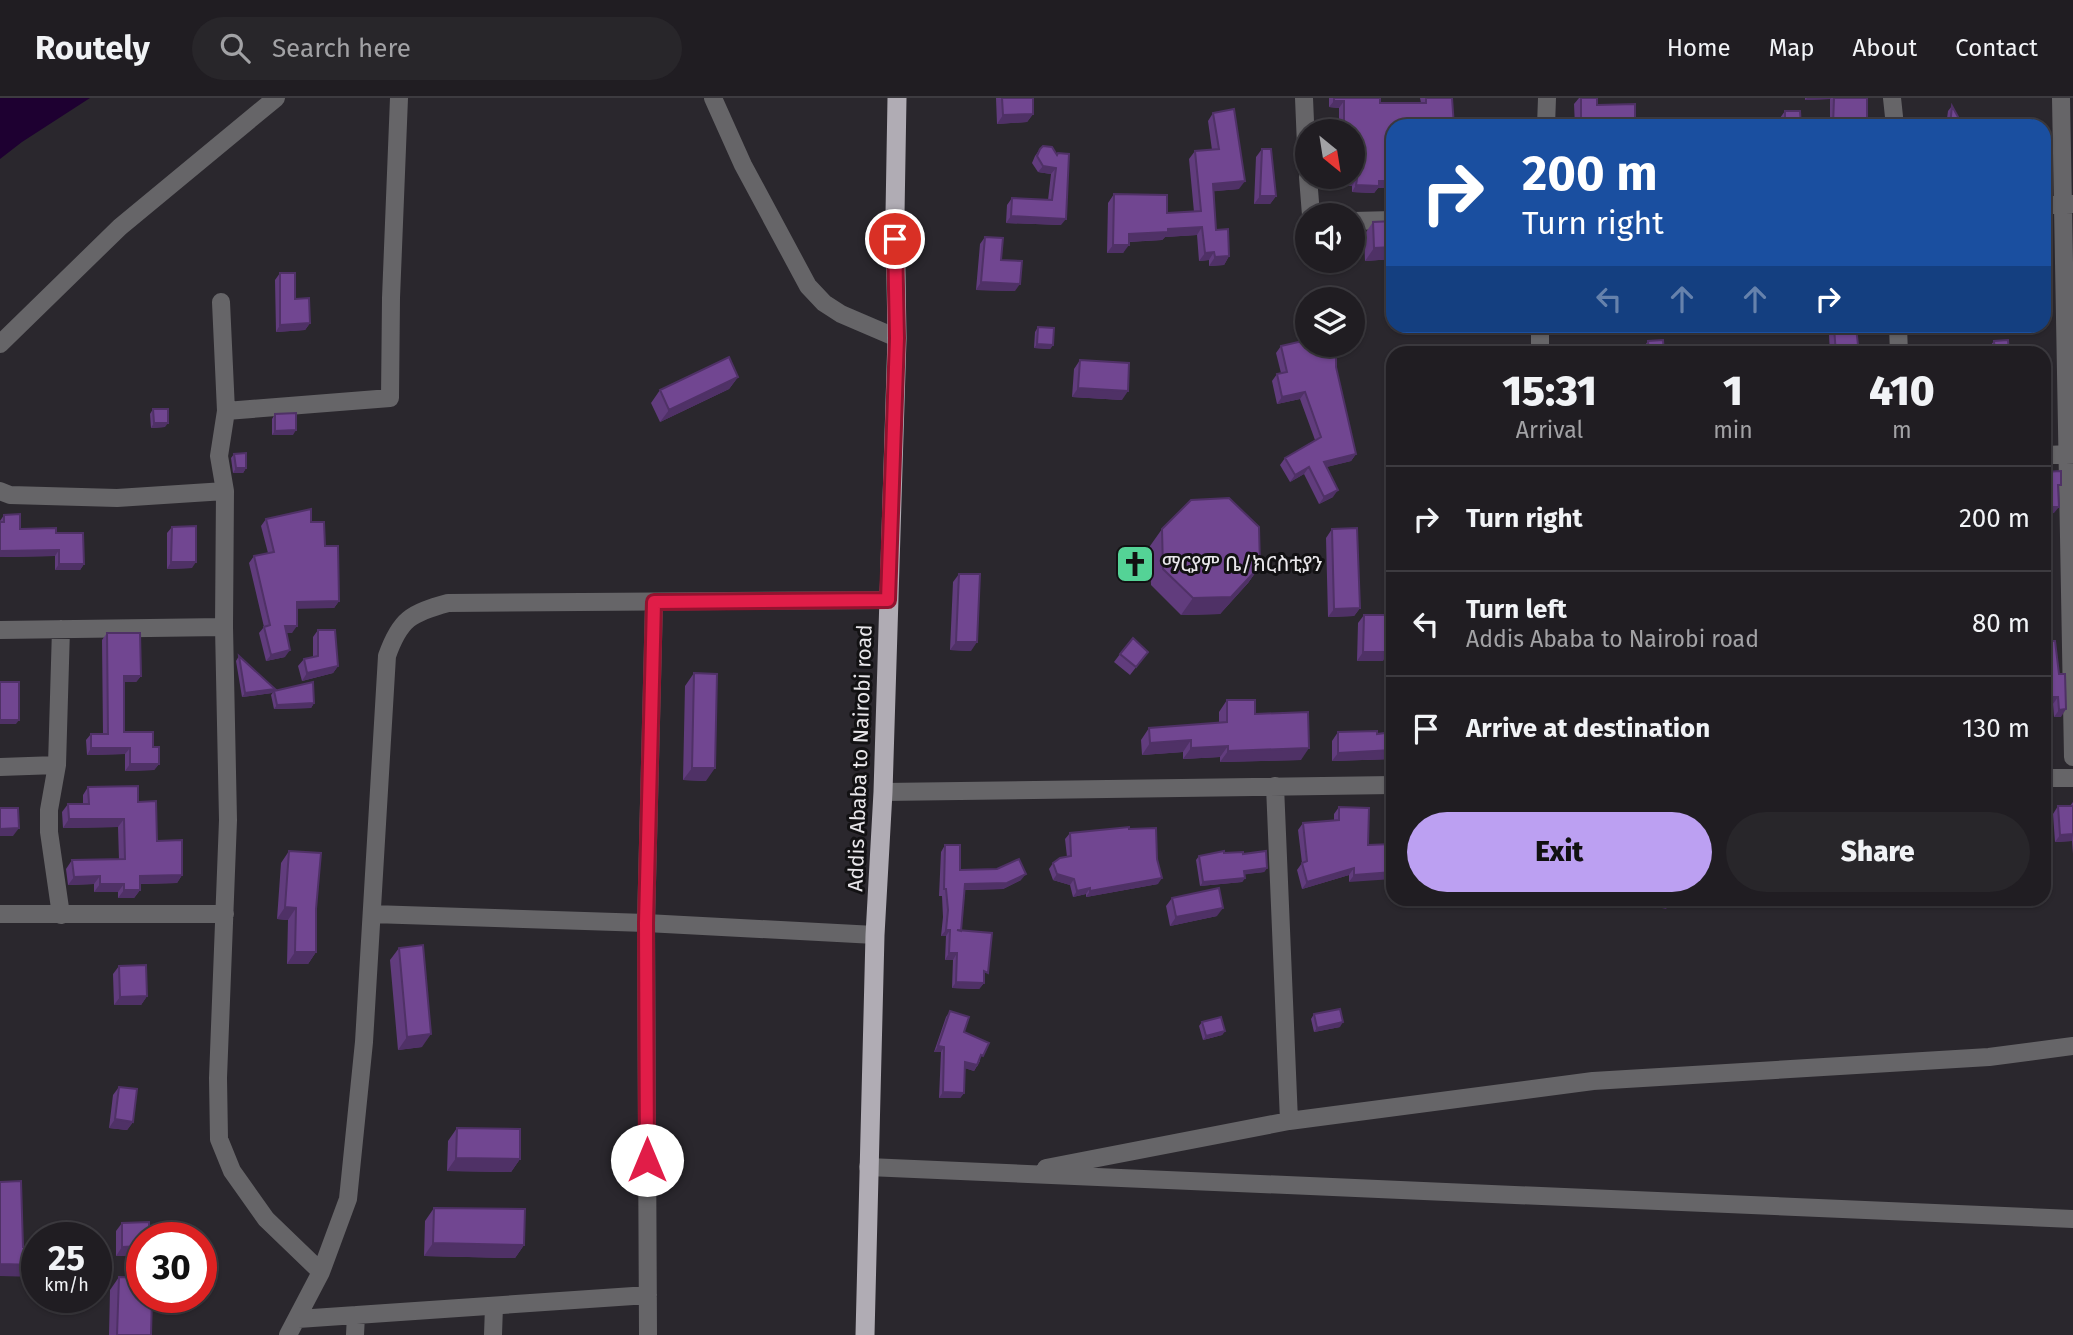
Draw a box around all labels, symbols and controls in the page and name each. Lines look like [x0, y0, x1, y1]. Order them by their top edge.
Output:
search box [192, 17, 682, 80]
text: Routely [35, 28, 150, 68]
icon: search [216, 29, 254, 67]
text: Search here [272, 33, 411, 64]
text: Home [1667, 34, 1731, 62]
text: Map [1769, 34, 1815, 62]
text: About [1853, 34, 1917, 62]
text: Contact [1955, 34, 2038, 62]
north arrow [1295, 119, 1365, 189]
map controls [1295, 119, 1365, 357]
text: 200 m [1522, 144, 1658, 203]
icon: right [1407, 147, 1498, 238]
button: sound [1295, 203, 1365, 273]
text: Turn right [1522, 204, 1664, 242]
pin [865, 209, 925, 269]
icon: arrive [876, 220, 914, 258]
icon: left [1590, 280, 1628, 318]
icon: ahead [1663, 280, 1701, 318]
icon: ahead [1736, 280, 1774, 318]
icon: right [1809, 280, 1847, 318]
button: layers [1295, 287, 1365, 357]
text: 15:31 [1502, 366, 1597, 416]
text: 1 [1723, 366, 1743, 416]
text: 410 [1869, 366, 1935, 416]
text: Arrival [1516, 416, 1583, 444]
text: min [1713, 416, 1753, 444]
text: m [1892, 416, 1912, 444]
icon: right [1407, 500, 1445, 538]
text: Turn right [1466, 503, 1583, 534]
text: 200 m [1959, 503, 2030, 534]
church icon: ማርያም ቤ/ክርስቲያን [1114, 543, 1156, 585]
place label: ማርያም ቤ/ክርስቲያን [1162, 551, 1323, 577]
text: Turn left [1466, 594, 1567, 625]
icon: left [1407, 605, 1445, 643]
text: 80 m [1972, 608, 2030, 639]
street label: Addis Ababa to Nairobi road [842, 624, 878, 892]
text: Addis Ababa to Nairobi road [1466, 625, 1759, 653]
icon: arrive [1407, 710, 1445, 748]
text: Arrive at destination [1466, 713, 1710, 744]
text: 130 m [1962, 713, 2030, 744]
button: Exit [1407, 812, 1712, 892]
button: Share [1726, 812, 2030, 892]
position arrow [610, 1123, 684, 1197]
speed limit sign: 30 [126, 1222, 217, 1313]
text: 25 [48, 1237, 85, 1279]
text: km/h [44, 1274, 89, 1296]

